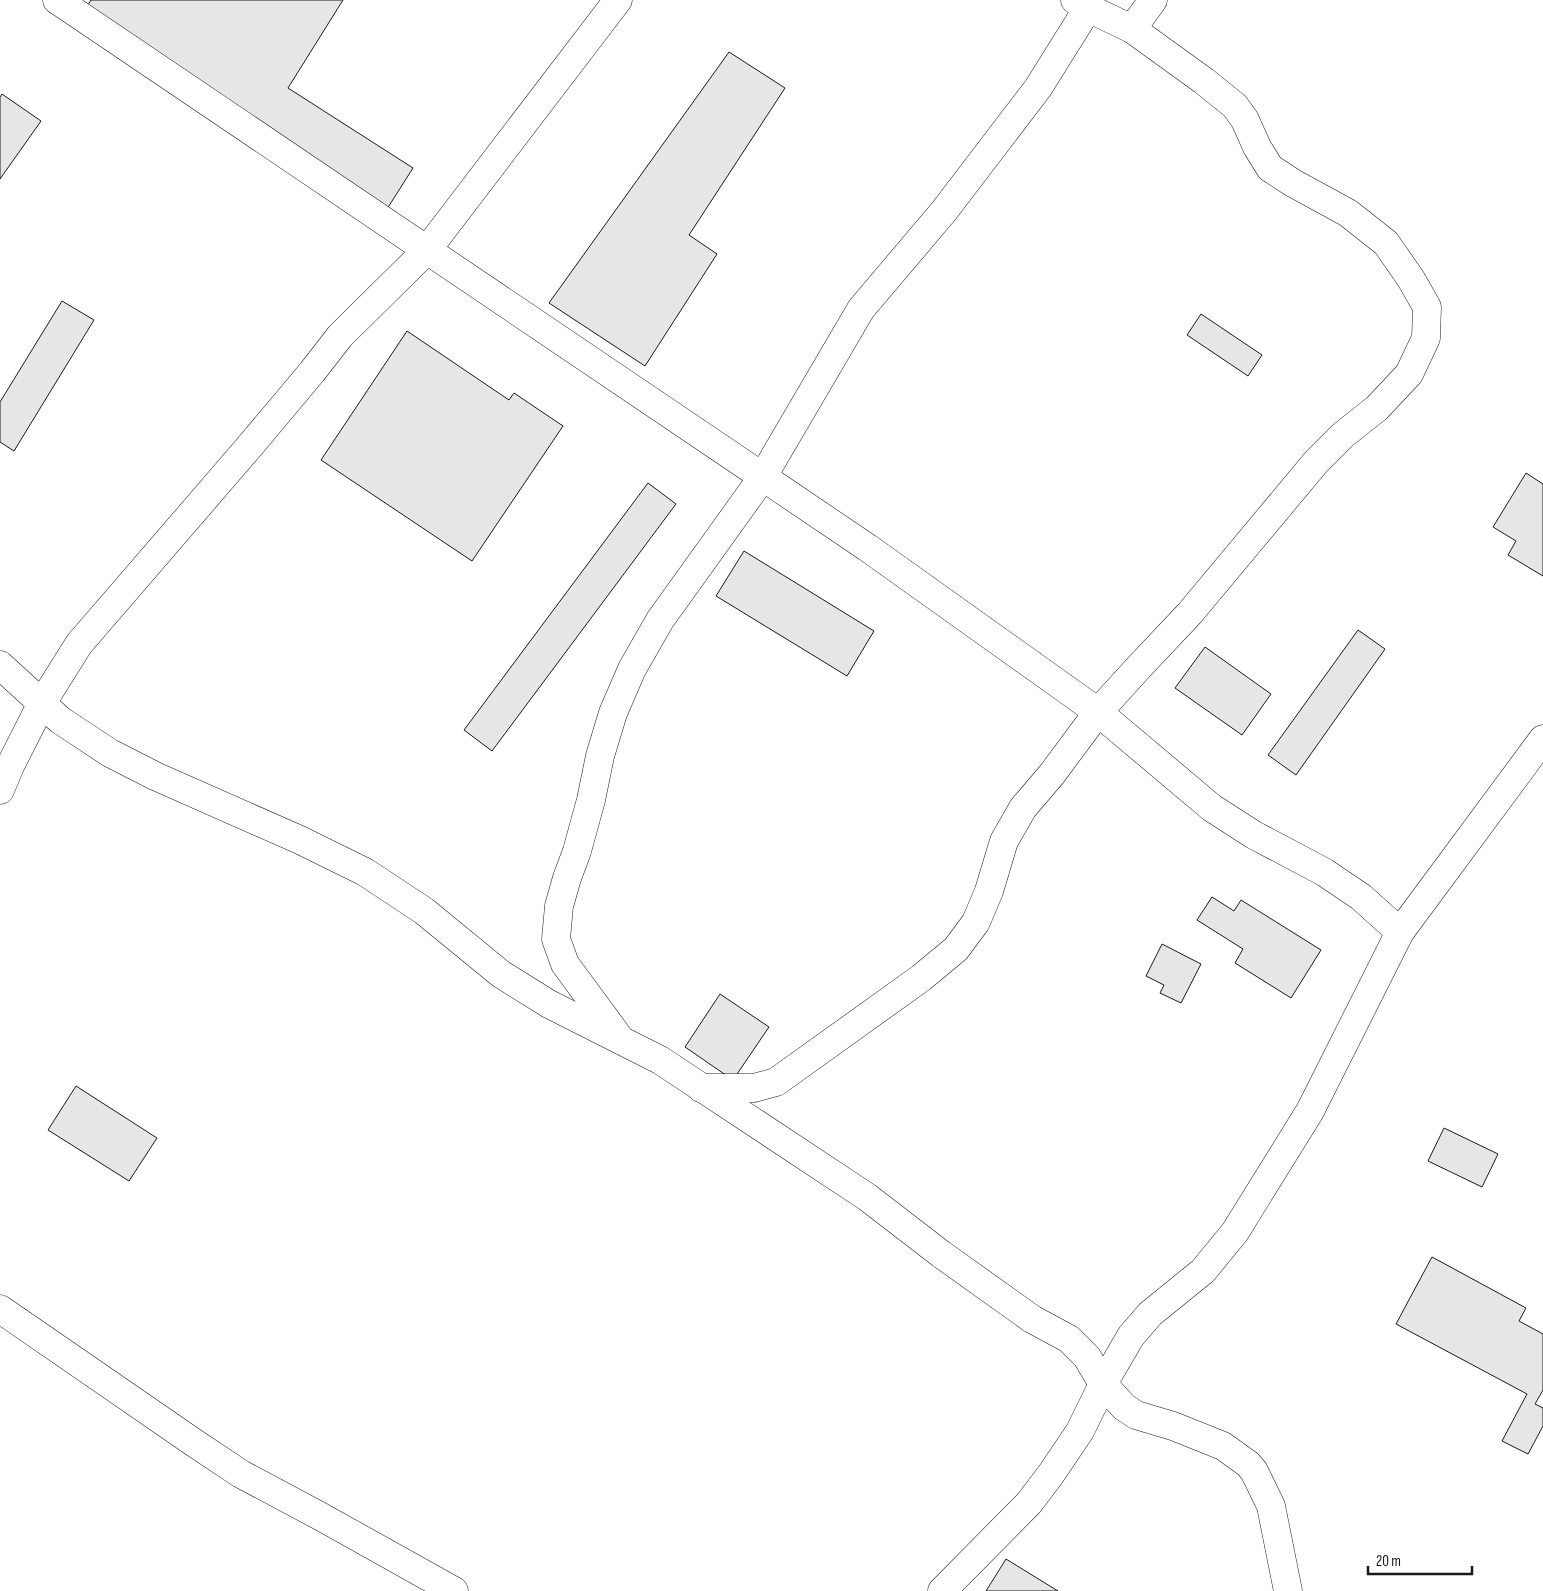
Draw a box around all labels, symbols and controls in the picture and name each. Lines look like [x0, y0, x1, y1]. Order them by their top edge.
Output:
scale bar [1368, 1544, 1472, 1576]
text: 20 m [1376, 1552, 1401, 1571]

